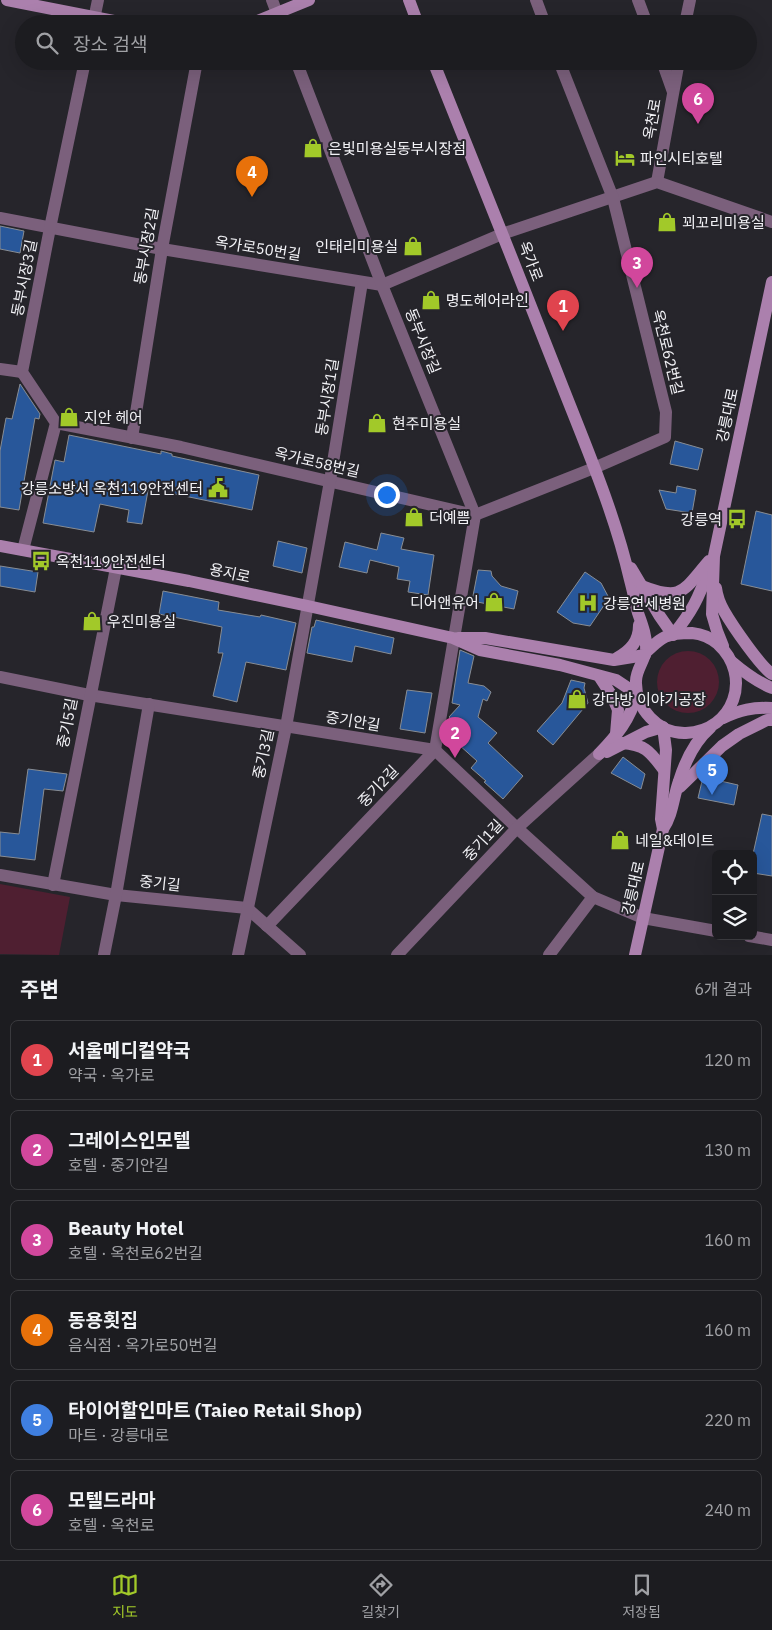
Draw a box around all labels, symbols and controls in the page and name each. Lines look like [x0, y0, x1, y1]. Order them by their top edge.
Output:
search box [15, 15, 757, 70]
icon: search [33, 29, 61, 57]
text: 장소 검색 [73, 32, 147, 56]
pin: 6 [682, 83, 714, 124]
street label: 옥천로 [639, 97, 665, 141]
shop icon: 은빛미용실동부시장점 [302, 137, 324, 159]
place label: 은빛미용실동부시장점 [328, 139, 466, 158]
hotel icon: 파인시티호텔 [614, 147, 636, 169]
place label: 파인시티호텔 [640, 149, 723, 168]
pin: 4 [236, 156, 268, 197]
street label: 동부시장2길 [130, 206, 162, 286]
shop icon: 꾀꼬리미용실 [656, 211, 678, 233]
place label: 꾀꼬리미용실 [682, 213, 765, 232]
street label: 옥가로50번길 [214, 232, 302, 264]
shop icon: 인태리미용실 [402, 235, 424, 257]
place label: 인태리미용실 [315, 237, 398, 256]
street label: 동부시장3길 [7, 238, 41, 318]
street label: 옥가로 [515, 238, 547, 284]
pin: 3 [621, 247, 653, 288]
shop icon: 명도헤어라인 [420, 289, 442, 311]
pin: 1 [547, 290, 579, 331]
place label: 명도헤어라인 [446, 291, 529, 310]
street label: 동부시장길 [401, 305, 445, 377]
street label: 옥천로62번길 [648, 307, 688, 397]
street label: 동부시장1길 [312, 357, 342, 437]
street label: 강릉대로 [712, 386, 742, 444]
shop icon: 지안 헤어 [58, 406, 80, 428]
place label: 지안 헤어 [84, 408, 143, 427]
shop icon: 현주미용실 [366, 412, 388, 434]
place label: 현주미용실 [392, 414, 461, 433]
street label: 옥가로58번길 [272, 443, 362, 481]
public building icon: 강릉소방서 옥천119안전센터 [207, 477, 229, 499]
place label: 강릉소방서 옥천119안전센터 [21, 479, 203, 498]
your location [374, 482, 400, 508]
shop icon: 더예쁨 [403, 506, 425, 528]
place label: 더예쁨 [429, 508, 470, 527]
bus stop icon: 강릉역 [726, 508, 748, 530]
place label: 강릉역 [681, 510, 722, 529]
bus stop icon: 옥천119안전센터 [30, 550, 52, 572]
place label: 옥천119안전센터 [56, 552, 166, 571]
street label: 용지로 [208, 559, 252, 587]
shop icon: 디어앤유어 [483, 591, 505, 613]
hospital icon: 강릉연세병원 [577, 592, 599, 614]
place label: 디어앤유어 [410, 593, 479, 612]
place label: 강릉연세병원 [603, 594, 686, 613]
shop icon: 우진미용실 [81, 610, 103, 632]
place label: 우진미용실 [107, 612, 176, 631]
shop icon: 강다방 이야기공장 [566, 688, 588, 710]
place label: 강다방 이야기공장 [592, 690, 706, 709]
street label: 중기5길 [53, 696, 81, 750]
street label: 중기안길 [324, 707, 382, 735]
pin: 2 [439, 717, 471, 758]
street label: 중기3길 [248, 727, 278, 781]
pin: 5 [696, 754, 728, 795]
street label: 중기2길 [354, 761, 402, 811]
street label: 중기1길 [459, 815, 507, 865]
shop icon: 네일&데이트 [609, 829, 631, 851]
place label: 네일&데이트 [635, 831, 715, 850]
map controls [712, 850, 757, 940]
button: locate [712, 850, 757, 895]
street label: 강릉대로 [618, 859, 648, 917]
street label: 중기길 [138, 871, 182, 895]
button: layers [712, 895, 757, 940]
text: 주변 [20, 975, 59, 1003]
text: 6개 결과 [694, 979, 752, 999]
text: 서울메디컬약국 [68, 1038, 190, 1062]
text: 1 [32, 1050, 42, 1070]
text: 120 m [704, 1050, 751, 1070]
text: 약국 · 옥가로 [68, 1065, 154, 1085]
text: 그레이스인모텔 [68, 1128, 190, 1152]
text: 2 [32, 1140, 42, 1160]
text: 130 m [704, 1140, 751, 1160]
text: 호텔 · 중기안길 [68, 1155, 169, 1175]
text: Beauty Hotel [68, 1216, 183, 1240]
text: 3 [32, 1230, 42, 1250]
text: 160 m [704, 1230, 751, 1250]
text: 호텔 · 옥천로62번길 [68, 1243, 203, 1263]
text: 동용횟집 [68, 1308, 138, 1332]
text: 4 [32, 1320, 42, 1340]
text: 160 m [704, 1320, 751, 1340]
text: 음식점 · 옥가로50번길 [68, 1335, 218, 1355]
text: 타이어할인마트 (Taieo Retail Shop) [68, 1398, 362, 1422]
text: 5 [32, 1410, 42, 1430]
text: 220 m [704, 1410, 751, 1430]
text: 마트 · 강릉대로 [68, 1425, 169, 1445]
text: 모텔드라마 [68, 1488, 155, 1512]
text: 6 [32, 1500, 42, 1520]
text: 240 m [704, 1500, 751, 1520]
text: 호텔 · 옥천로 [68, 1515, 154, 1535]
tab: 지도 [111, 1571, 139, 1621]
tab: 길찾기 [361, 1571, 400, 1621]
tab: 저장됨 [622, 1571, 661, 1621]

